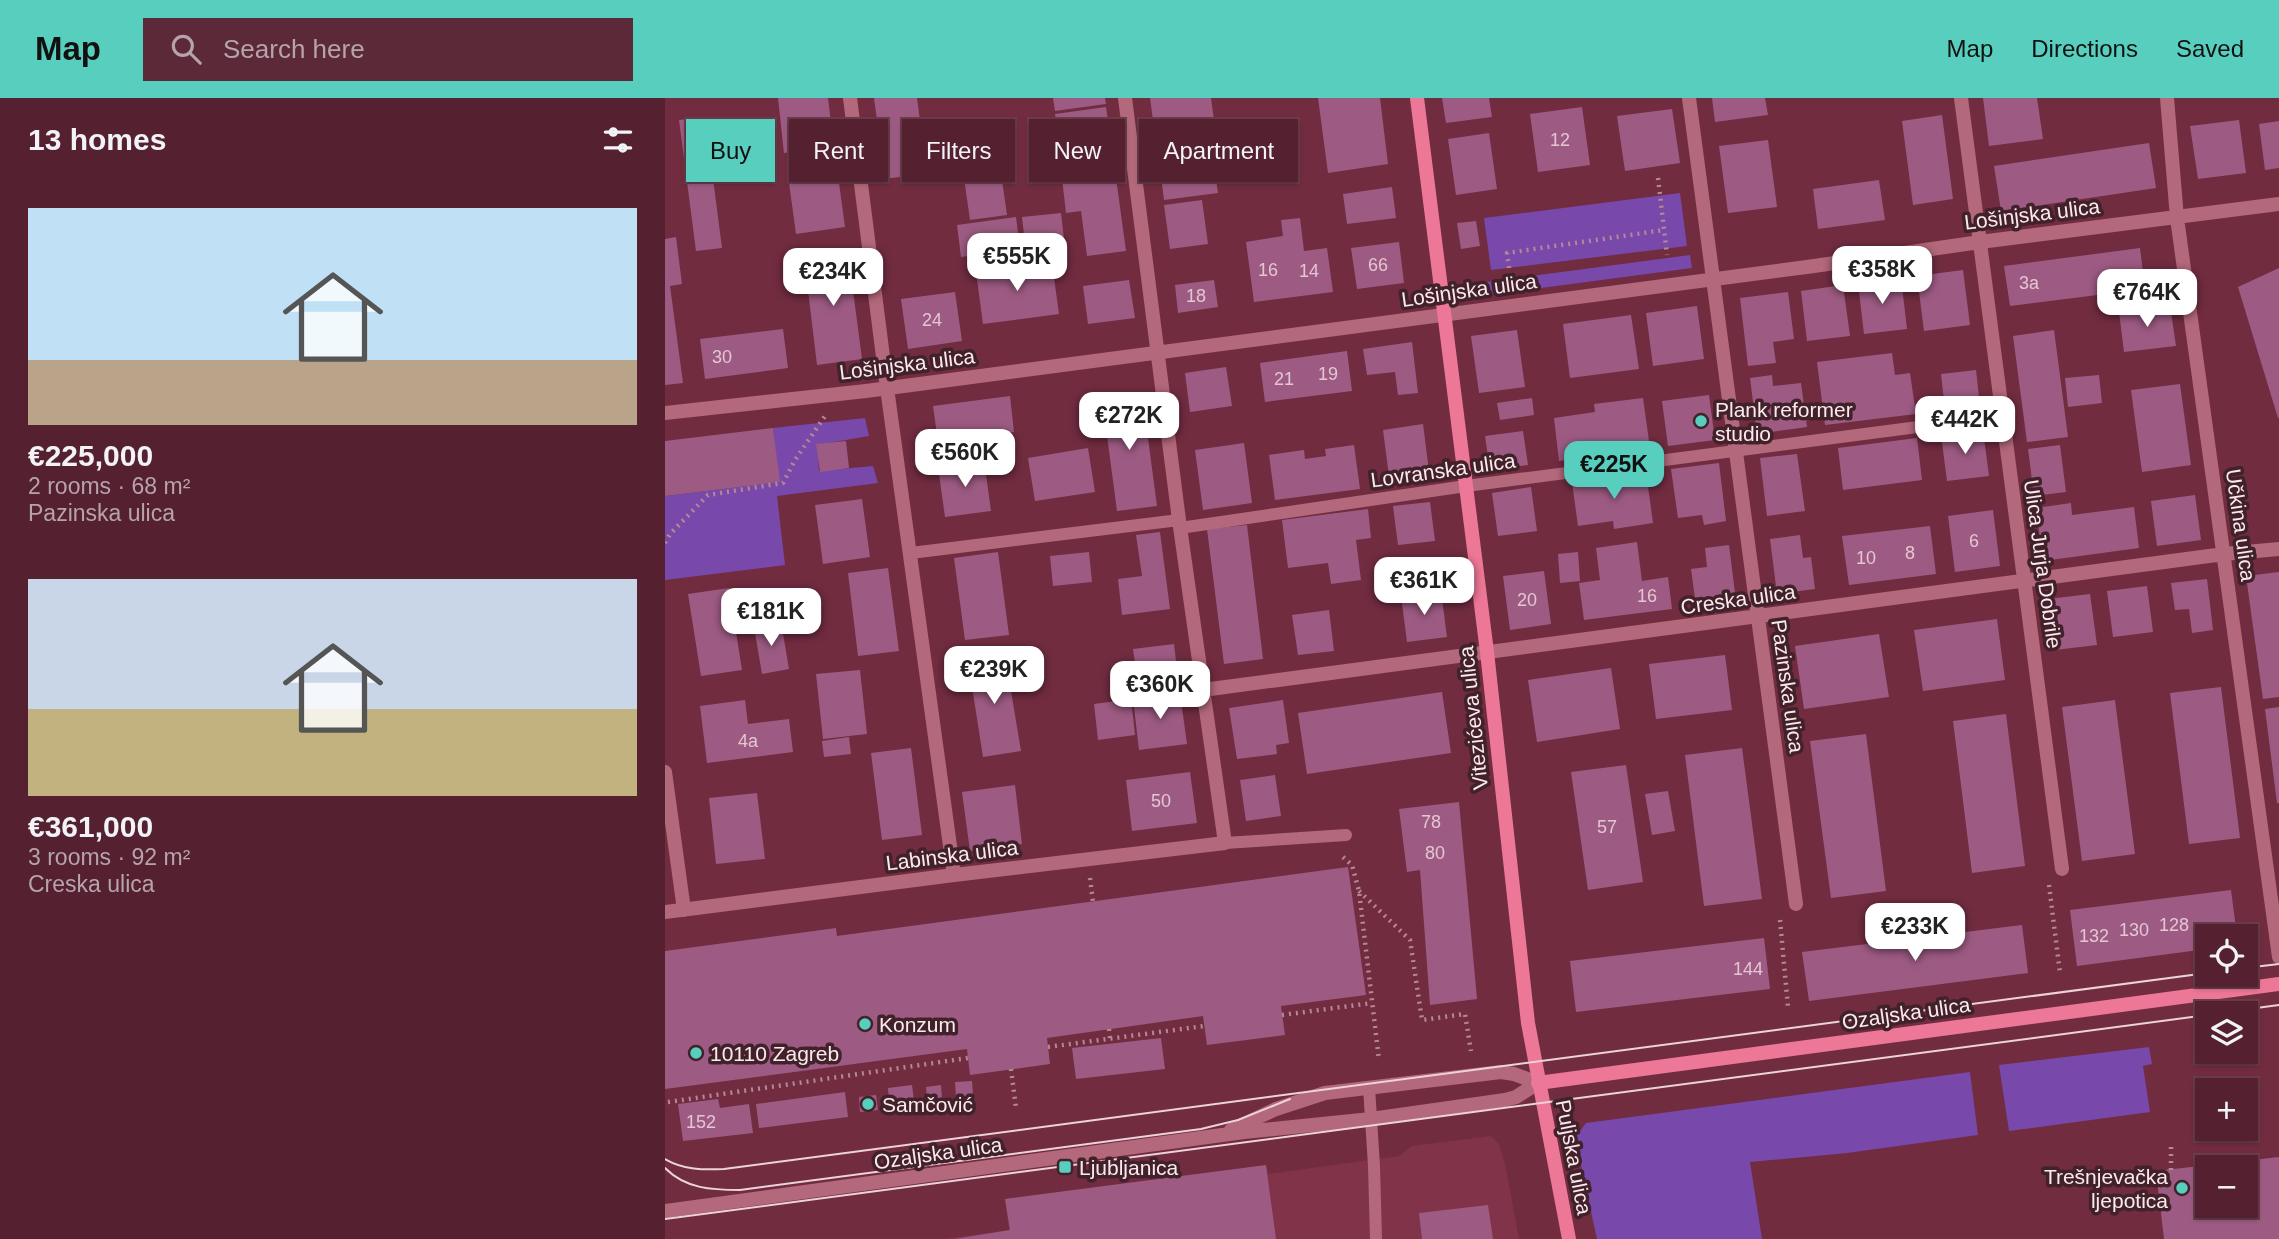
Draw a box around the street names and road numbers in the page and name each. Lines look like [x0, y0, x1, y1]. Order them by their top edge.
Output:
street label: Lošinjska ulica [1963, 194, 2101, 234]
street label: Lošinjska ulica [1400, 269, 1539, 311]
street label: Lošinjska ulica [838, 344, 976, 384]
street label: Lovranska ulica [1369, 448, 1517, 492]
street label: Učkina ulica [2222, 467, 2260, 583]
street label: Ulica Jurja Dobrile [2020, 478, 2066, 650]
street label: Creska ulica [1679, 580, 1797, 618]
street label: Pazinska ulica [1767, 618, 1809, 754]
street label: Vitezićeva ulica [1454, 645, 1492, 791]
street label: Labinska ulica [885, 835, 1020, 875]
street label: Ozaljska ulica [1840, 993, 1972, 1033]
street label: Puljska ulica [1552, 1098, 1596, 1217]
street label: Ozaljska ulica [872, 1133, 1004, 1173]

